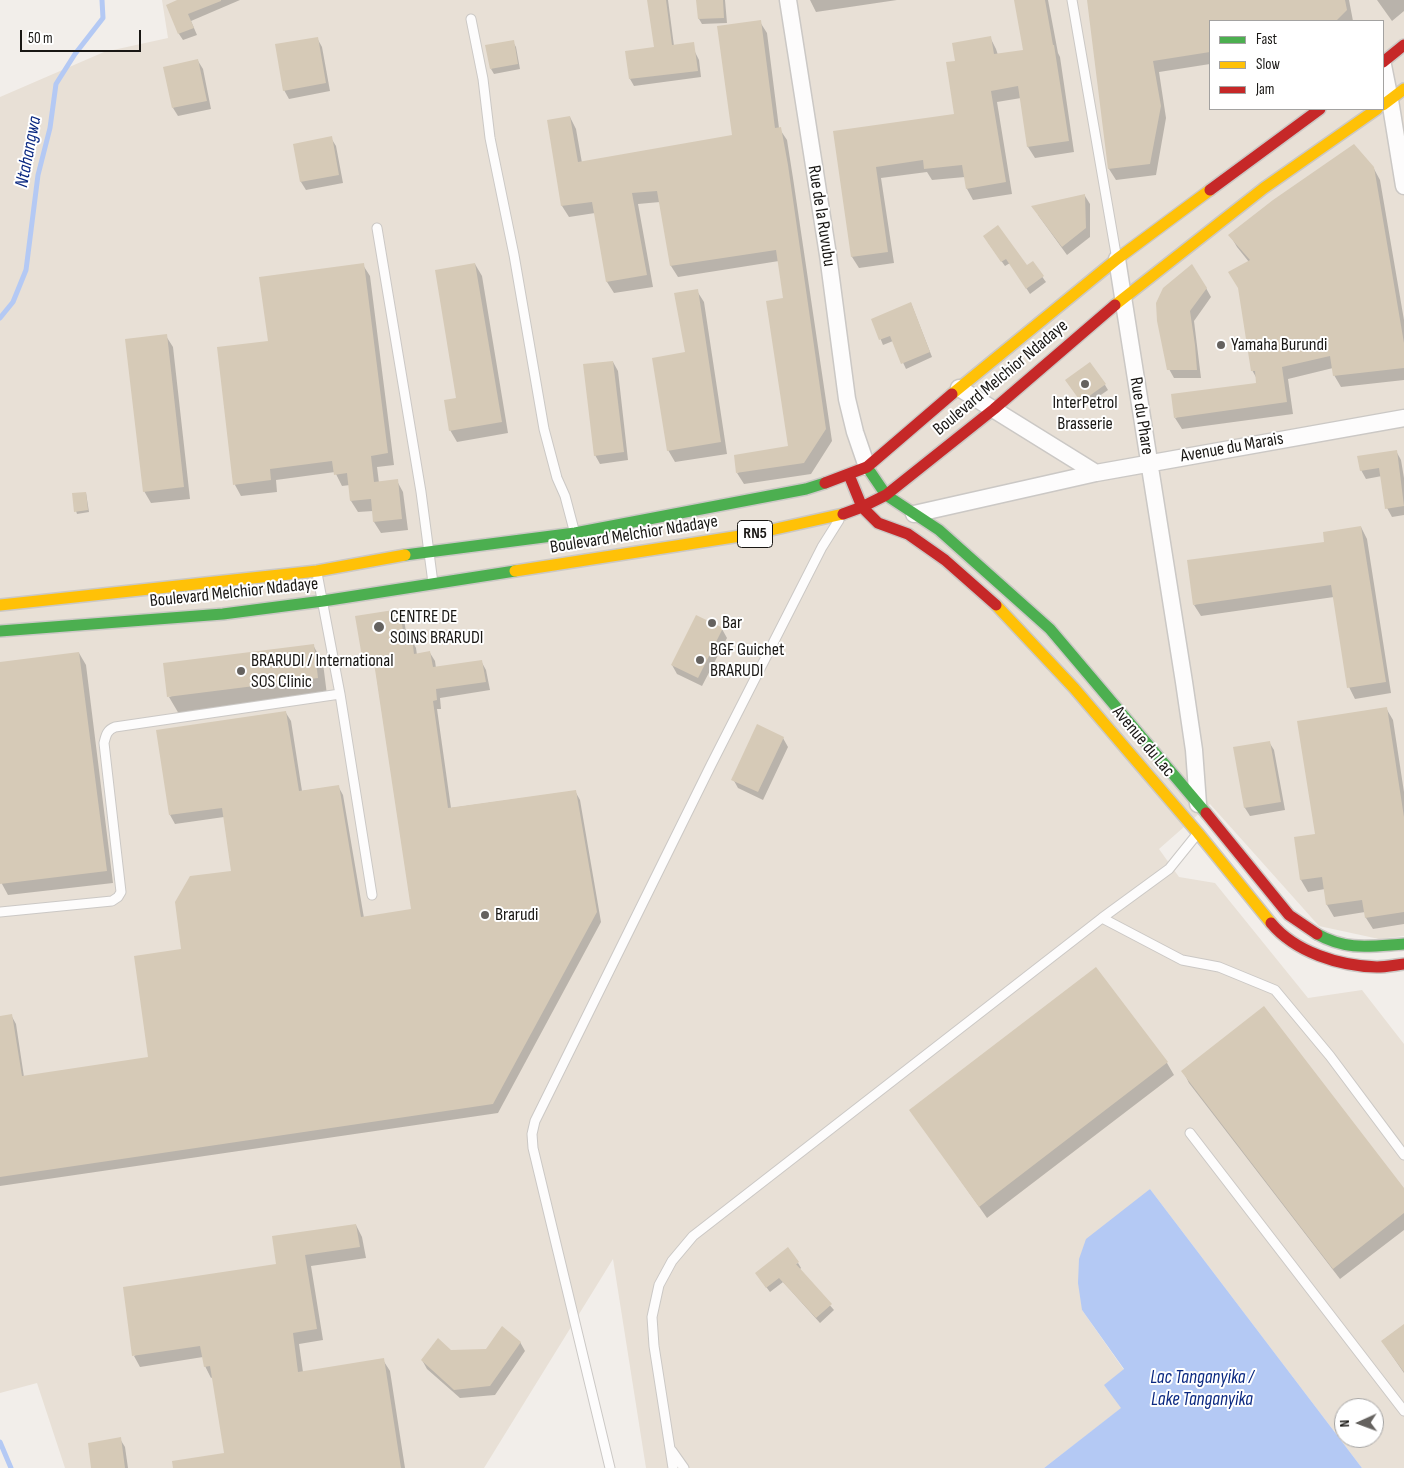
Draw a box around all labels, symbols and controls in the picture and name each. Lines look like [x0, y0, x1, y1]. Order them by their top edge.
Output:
scale bar [22, 20, 144, 52]
legend [1209, 20, 1384, 110]
text: 50 m [28, 29, 53, 48]
text: Fast [1256, 30, 1277, 49]
text: Slow [1256, 55, 1280, 74]
text: Jam [1256, 80, 1274, 99]
water label: Ntahangwa [11, 114, 47, 190]
street label: Rue de la Ruvubu [802, 164, 840, 268]
street label: Boulevard Melchior Ndadaye [929, 315, 1073, 441]
place label: Yamaha Burundi [1231, 334, 1327, 356]
marker: Yamaha Burundi [1215, 339, 1227, 351]
street label: Rue du Phare [1124, 376, 1158, 456]
marker: InterPetrol Brasserie [1079, 378, 1091, 390]
place label: InterPetrol Brasserie [1052, 392, 1118, 434]
street label: Avenue du Marais [1179, 428, 1285, 468]
street label: Boulevard Melchior Ndadaye [549, 511, 719, 559]
road number: RN5 [738, 520, 772, 548]
street label: Boulevard Melchior Ndadaye [149, 573, 319, 613]
place label: CENTRE DE SOINS BRARUDI [390, 606, 483, 649]
place label: Bar [722, 612, 742, 634]
marker: Bar [706, 617, 718, 629]
marker: CENTRE DE SOINS BRARUDI [372, 620, 386, 634]
place label: BGF Guichet BRARUDI [710, 639, 784, 682]
place label: BRARUDI / International SOS Clinic [251, 650, 394, 692]
marker: BGF Guichet BRARUDI [694, 654, 706, 666]
marker: BRARUDI / International SOS Clinic [235, 665, 247, 677]
street label: Avenue du Lac [1107, 702, 1179, 782]
place label: Brarudi [495, 904, 538, 926]
marker: Brarudi [479, 909, 491, 921]
water label: Lac Tanganyika / Lake Tanganyika [1150, 1367, 1254, 1411]
north arrow [1334, 1398, 1384, 1448]
text: N [1336, 1419, 1353, 1428]

